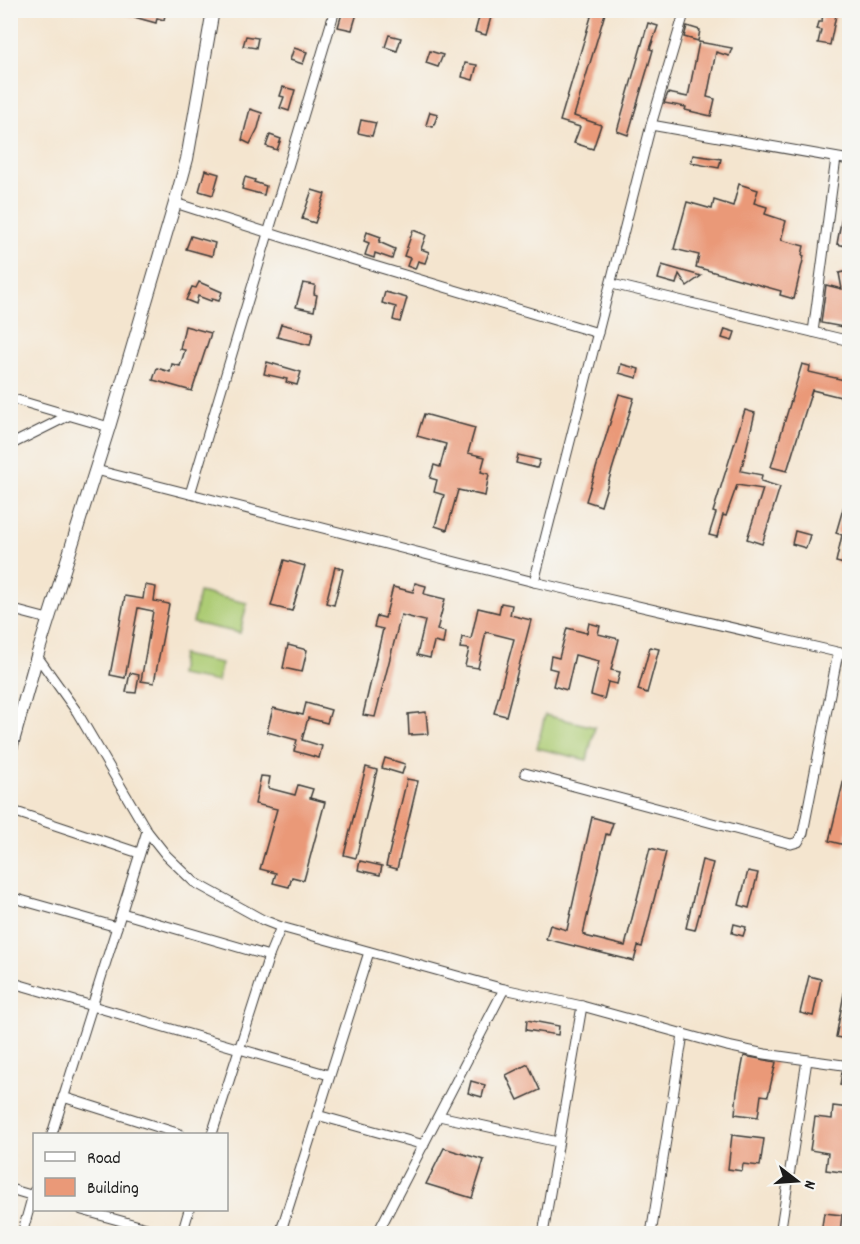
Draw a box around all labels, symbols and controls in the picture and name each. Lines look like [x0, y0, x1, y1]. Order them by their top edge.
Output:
legend [33, 1133, 228, 1211]
text: Road [87, 1147, 121, 1172]
north arrow [767, 1151, 827, 1211]
text: Building [87, 1177, 139, 1202]
text: N [797, 1178, 821, 1192]

